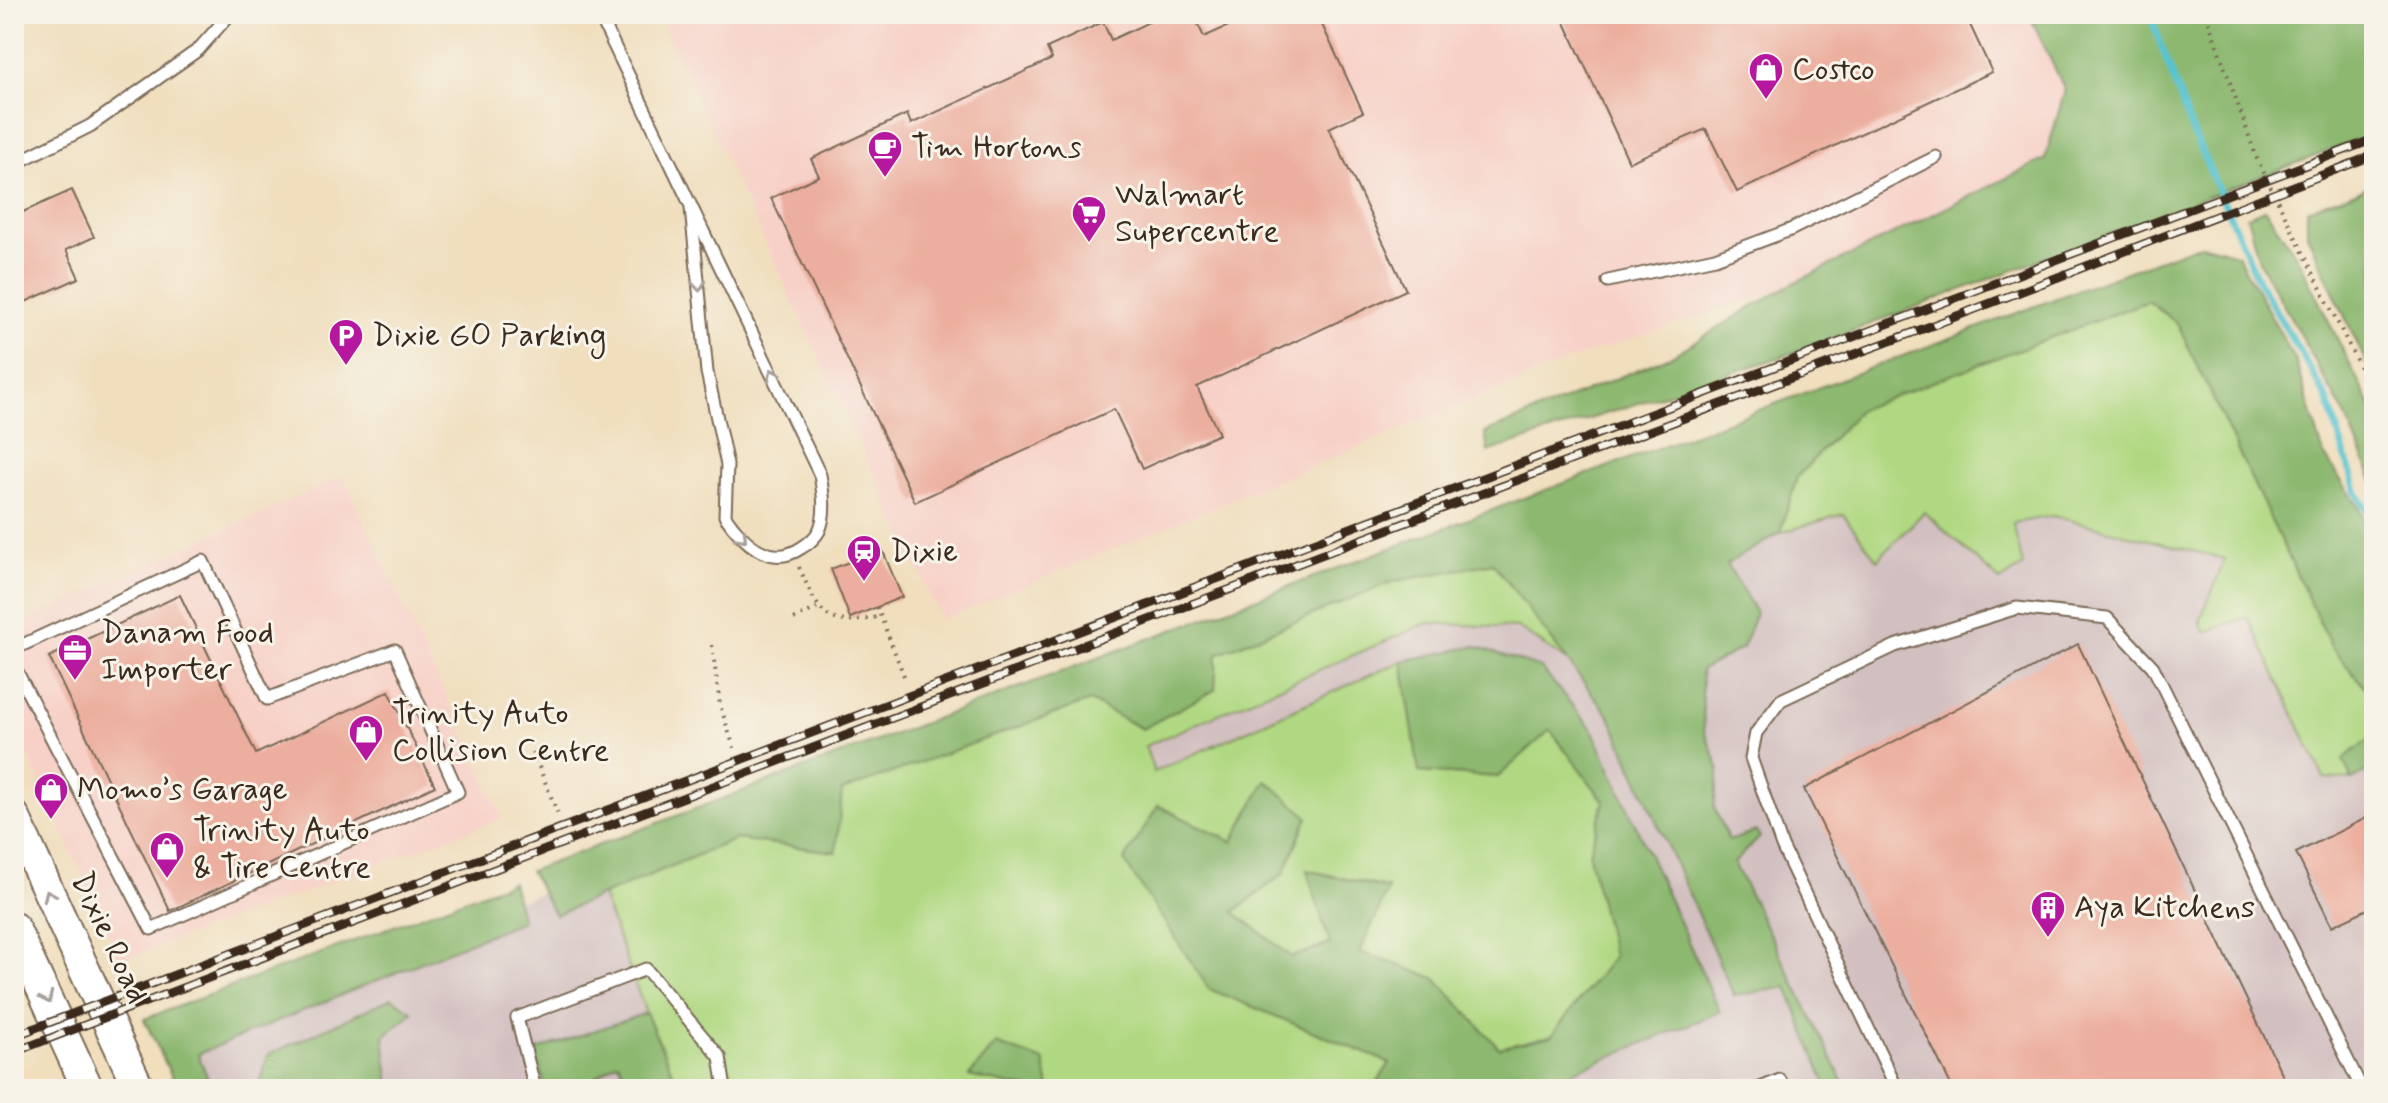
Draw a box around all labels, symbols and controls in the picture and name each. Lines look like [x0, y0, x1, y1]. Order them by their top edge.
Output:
place label: Costco [1792, 49, 1875, 91]
shop icon: Costco [1747, 51, 1785, 101]
place label: Tim Hortons [911, 127, 1082, 169]
cafe icon: Tim Hortons [866, 129, 904, 179]
place label: Walmart Supercentre [1115, 174, 1279, 253]
supermarket icon: Walmart Supercentre [1070, 194, 1108, 244]
one-way arrow [690, 280, 707, 293]
place label: Dixie GO Parking [372, 315, 606, 359]
parking icon: Dixie GO Parking [327, 317, 365, 367]
one-way arrow [767, 367, 782, 382]
one-way arrow [733, 528, 748, 542]
place label: Dixie [890, 531, 958, 573]
station icon: Dixie [845, 533, 883, 583]
place label: Danam Food Importer [101, 612, 274, 691]
office icon: Danam Food Importer [56, 632, 94, 682]
place label: Trinity Auto Collision Centre [392, 693, 609, 772]
shop icon: Trinity Auto Collision Centre [347, 713, 385, 763]
place label: Momo’s Garage [77, 769, 288, 811]
shop icon: Momo’s Garage [32, 771, 70, 821]
place label: Trinity Auto & Tire Centre [193, 810, 371, 889]
shop icon: Trinity Auto & Tire Centre [148, 830, 186, 880]
street label: Dixie Road [60, 865, 158, 1011]
place label: Aya Kitchens [2074, 887, 2255, 929]
one-way arrow [43, 889, 59, 903]
building icon: Aya Kitchens [2029, 889, 2067, 939]
one-way arrow [37, 990, 53, 1005]

